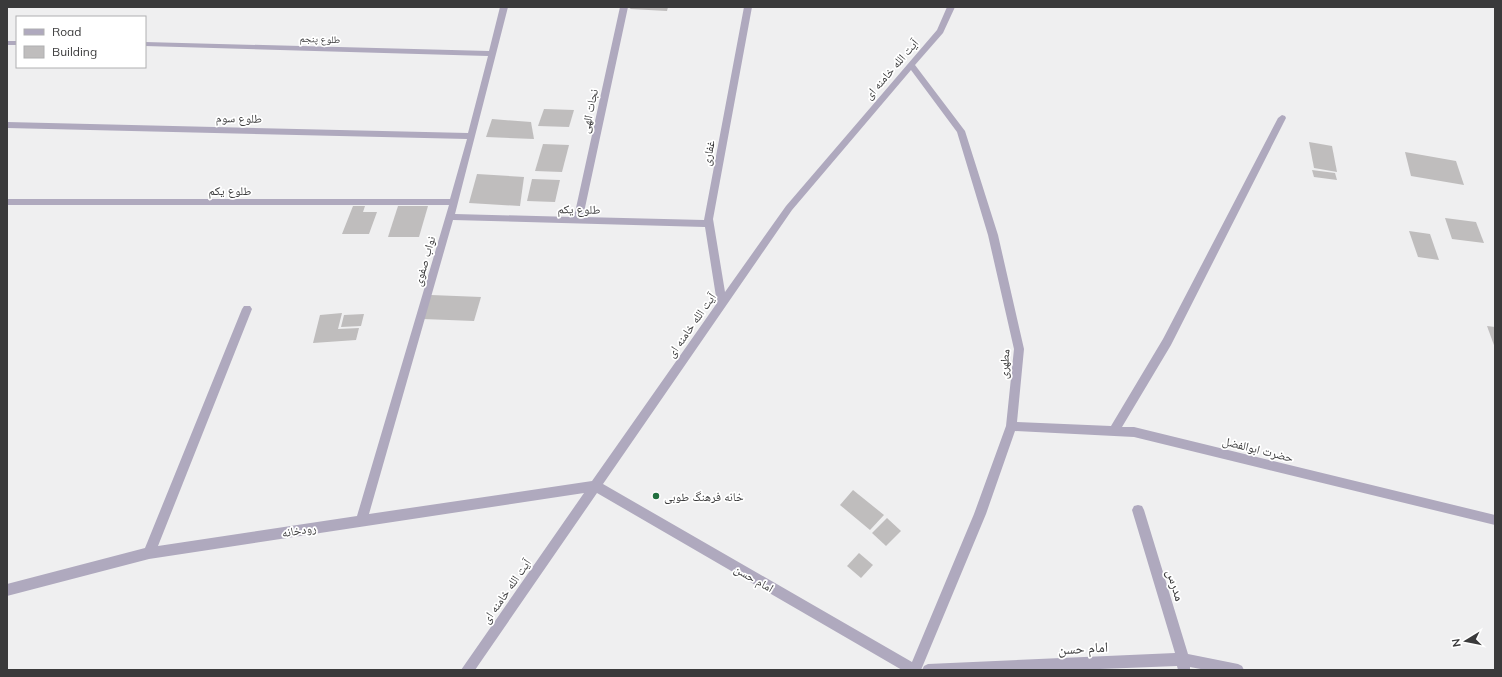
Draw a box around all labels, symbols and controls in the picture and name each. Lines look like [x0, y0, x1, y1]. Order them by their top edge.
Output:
legend [16, 16, 146, 68]
text: Road [52, 24, 81, 39]
street label: طلوع پنجم [299, 32, 341, 47]
street label: آیت الله خامنه ای [861, 35, 922, 102]
text: Building [52, 44, 97, 59]
street label: نجات الهی [577, 87, 601, 135]
street label: طلوع سوم [216, 110, 262, 127]
street label: غفاری [698, 139, 718, 167]
street label: طلوع یکم [209, 183, 251, 199]
street label: طلوع یکم [557, 201, 601, 218]
street label: نواب صفوی [410, 234, 439, 288]
street label: آیت الله خامنه ای [663, 289, 719, 360]
street label: مطهری [995, 349, 1013, 379]
street label: حضرت ابوالفضل [1221, 433, 1295, 465]
place label: خانه فرهنگ طوبی [664, 489, 744, 504]
marker: خانه فرهنگ طوبی [651, 491, 661, 501]
street label: رودخانه [281, 520, 318, 540]
street label: آیت الله خامنه ای [478, 555, 534, 626]
street label: امام حسن [731, 561, 776, 596]
street label: مدرس [1163, 567, 1189, 603]
north arrow [1446, 621, 1486, 661]
text: N [1449, 637, 1464, 648]
street label: امام حسن [1057, 638, 1109, 659]

